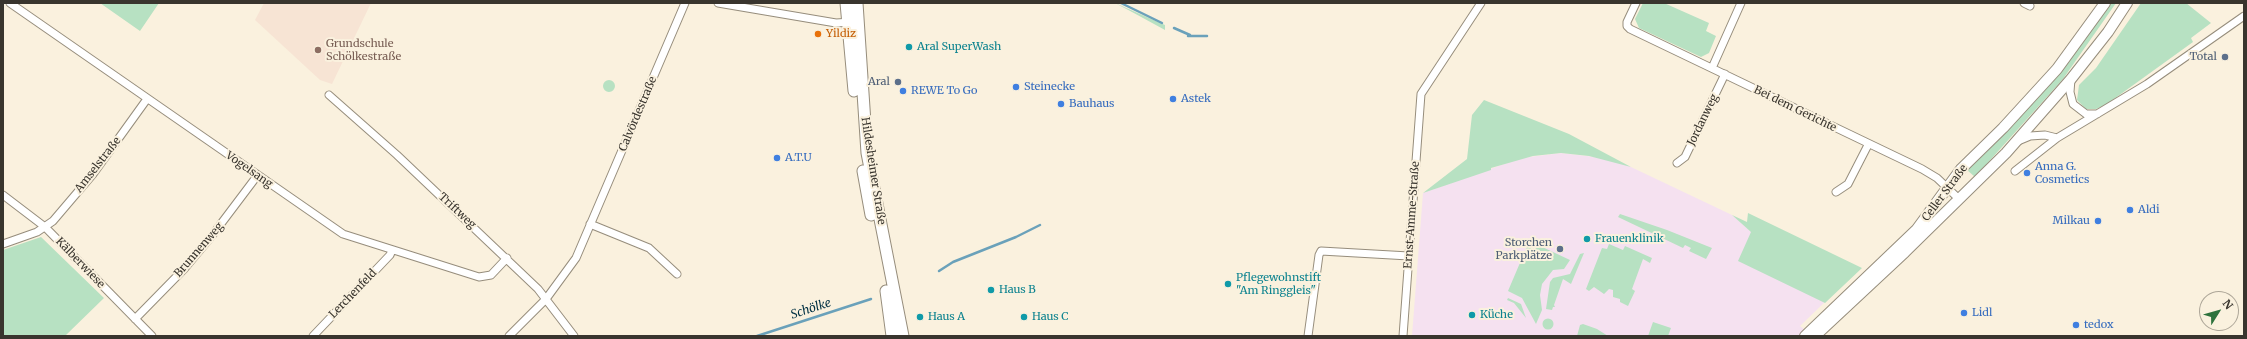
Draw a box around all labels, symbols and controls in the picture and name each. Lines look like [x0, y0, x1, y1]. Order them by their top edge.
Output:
place label: Yildiz [826, 27, 856, 41]
marker: Yildiz [813, 29, 823, 39]
place label: Grundschule Schölkestraße [326, 37, 401, 63]
place label: Aral SuperWash [917, 40, 1001, 54]
marker: Aral SuperWash [904, 42, 914, 52]
marker: Grundschule Schölkestraße [313, 45, 323, 55]
place label: Total [2190, 50, 2217, 64]
marker: Total [2220, 52, 2230, 62]
street label: Calvördestraße [616, 75, 660, 153]
place label: Aral [868, 75, 890, 89]
marker: Aral [893, 77, 903, 87]
place label: Steinecke [1024, 80, 1075, 94]
marker: Steinecke [1011, 82, 1021, 92]
street label: Bei dem Gerichte [1752, 83, 1838, 135]
place label: REWE To Go [911, 84, 977, 98]
marker: REWE To Go [898, 86, 908, 96]
place label: Astek [1181, 92, 1211, 106]
street label: Jordanweg [1685, 92, 1721, 148]
marker: Astek [1168, 94, 1178, 104]
place label: Bauhaus [1069, 97, 1114, 111]
marker: Bauhaus [1056, 99, 1066, 109]
street label: Hildesheimer Straße [858, 116, 888, 226]
street label: Amselstraße [72, 135, 124, 195]
street label: Vogelsang [223, 149, 275, 191]
place label: A.T.U [785, 151, 812, 165]
marker: A.T.U [772, 153, 782, 163]
place label: Anna G. Cosmetics [2035, 160, 2089, 186]
street label: Ernst-Amme-Straße [1402, 161, 1422, 269]
street label: Celler Straße [1919, 162, 1971, 224]
marker: Anna G. Cosmetics [2022, 168, 2032, 178]
street label: Triftweg [435, 190, 479, 232]
place label: Aldi [2138, 203, 2160, 217]
marker: Aldi [2125, 205, 2135, 215]
place label: Milkau [2053, 214, 2090, 228]
marker: Milkau [2093, 216, 2103, 226]
street label: Brunnenweg [172, 220, 226, 280]
place label: Frauenklinik [1595, 232, 1664, 246]
marker: Frauenklinik [1582, 234, 1592, 244]
street label: Kälberwiese [53, 235, 107, 291]
place label: Storchen Parkplätze [1496, 236, 1552, 262]
marker: Storchen Parkplätze [1555, 244, 1565, 254]
street label: Lerchenfeld [326, 267, 380, 321]
place label: Pflegewohnstift "Am Ringgleis" [1236, 271, 1321, 297]
marker: Pflegewohnstift "Am Ringgleis" [1223, 279, 1233, 289]
place label: Haus B [999, 283, 1036, 297]
marker: Haus B [986, 285, 996, 295]
north arrow [2199, 291, 2239, 331]
water label: Schölke [789, 296, 833, 322]
text: N [2220, 297, 2236, 312]
place label: Lidl [1972, 306, 1992, 320]
place label: Küche [1480, 308, 1513, 322]
marker: Lidl [1959, 308, 1969, 318]
place label: Haus A [928, 310, 965, 324]
place label: Haus C [1032, 310, 1069, 324]
marker: Küche [1467, 310, 1477, 320]
marker: Haus A [915, 312, 925, 322]
marker: Haus C [1019, 312, 1029, 322]
place label: tedox [2084, 318, 2113, 332]
marker: tedox [2071, 320, 2081, 330]

